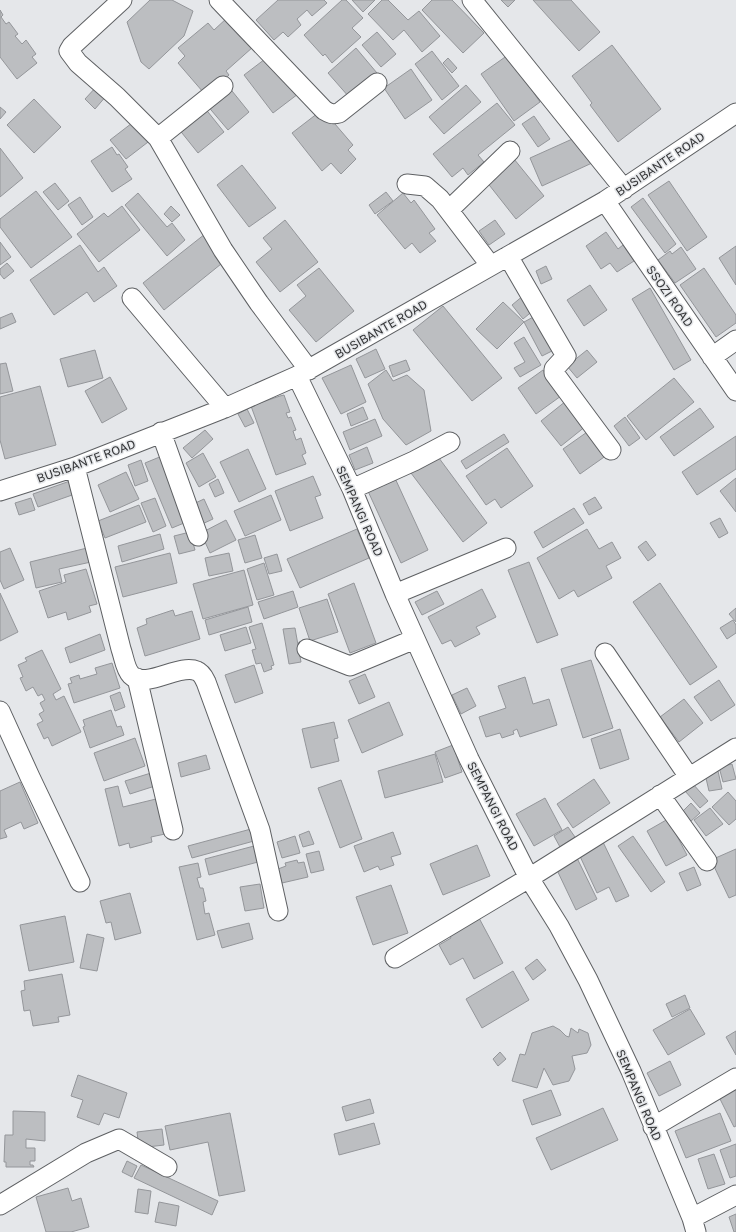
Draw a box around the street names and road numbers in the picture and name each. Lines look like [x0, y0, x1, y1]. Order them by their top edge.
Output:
street label: BUSIBANTE ROAD [613, 129, 707, 199]
street label: SSOZI ROAD [643, 262, 697, 330]
street label: BUSIBANTE ROAD [332, 296, 430, 362]
street label: BUSIBANTE ROAD [34, 436, 138, 486]
street label: SEMPANGI ROAD [333, 463, 387, 559]
street label: SEMPANGI ROAD [464, 759, 522, 853]
street label: SEMPANGI ROAD [613, 1047, 665, 1143]

